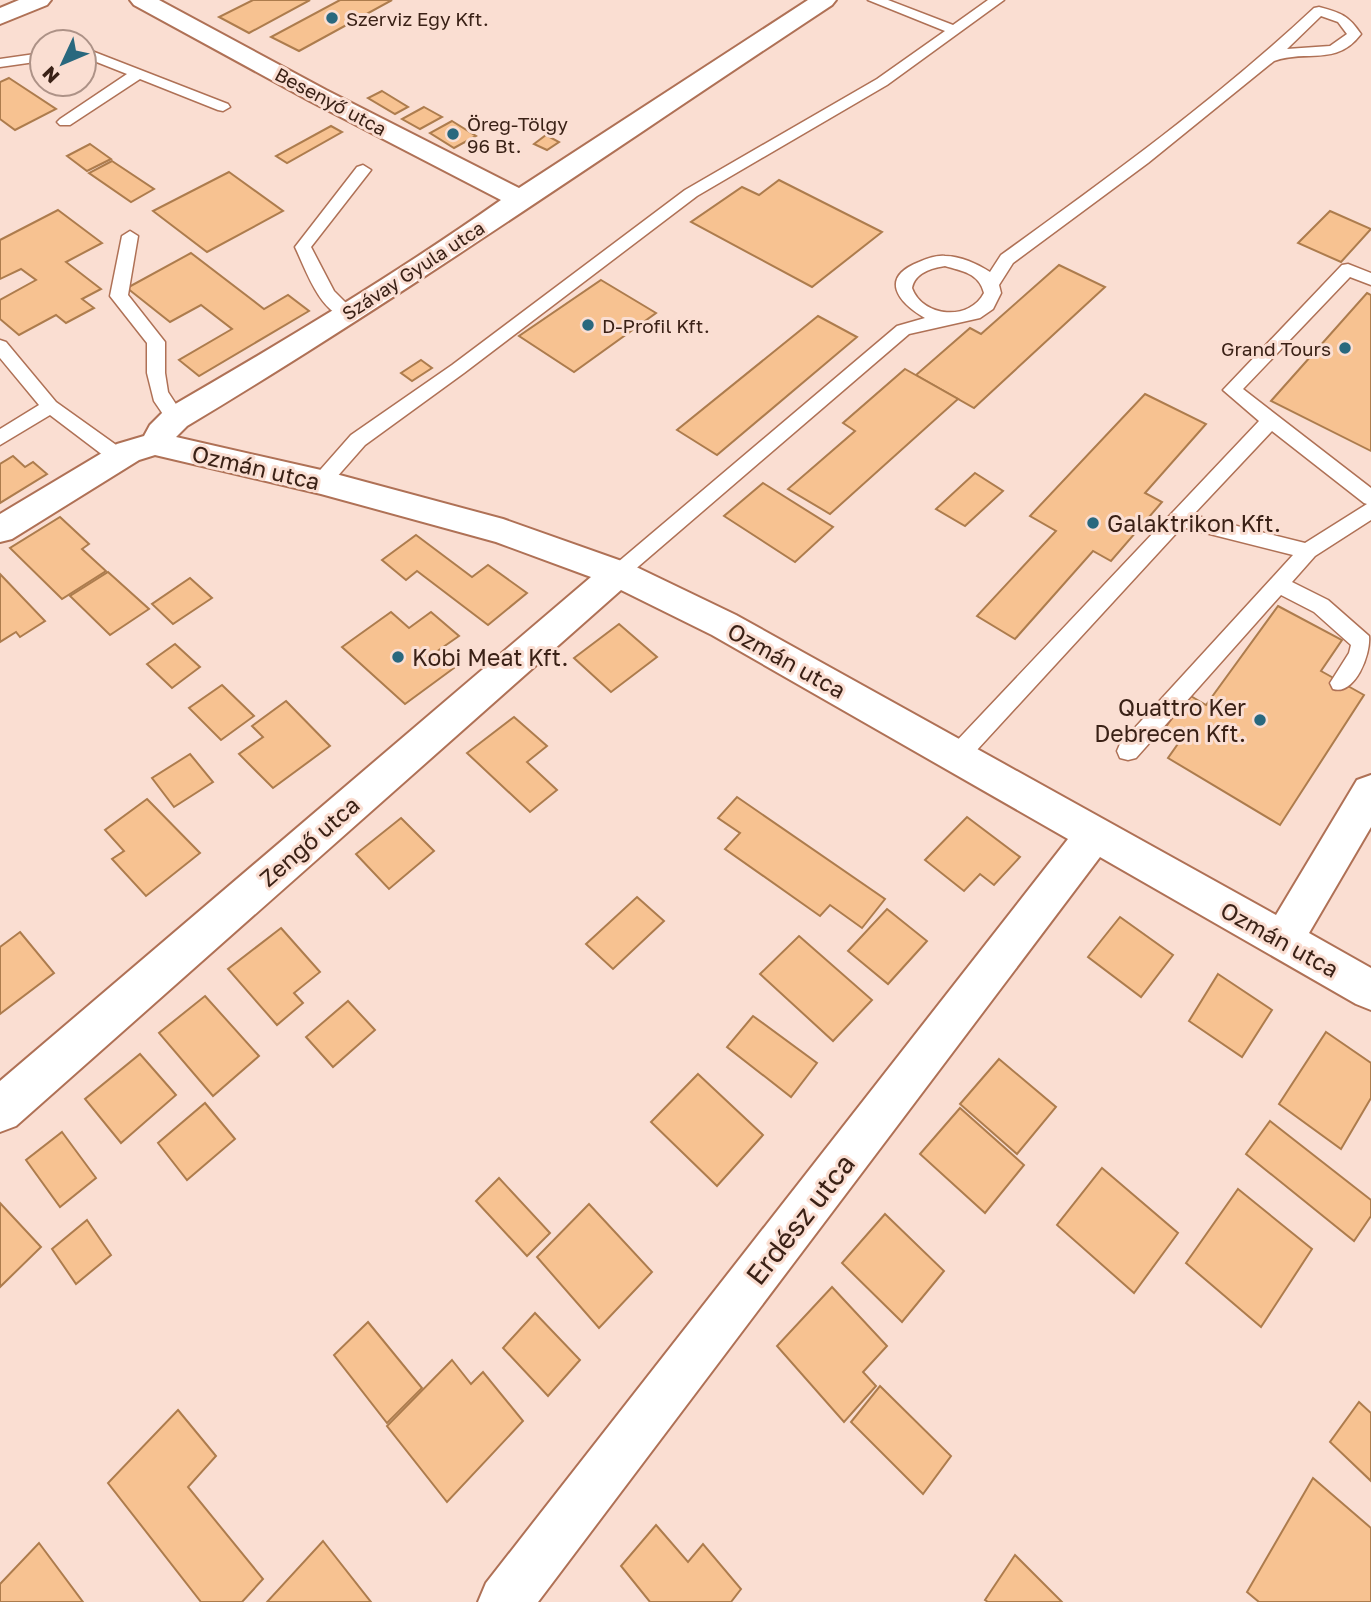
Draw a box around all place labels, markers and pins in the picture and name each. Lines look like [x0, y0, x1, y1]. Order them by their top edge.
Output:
place label: Szerviz Egy Kft. [346, 7, 489, 30]
marker: Szerviz Egy Kft. [324, 10, 340, 26]
place label: Öreg-Tölgy 96 Bt. [467, 112, 568, 157]
marker: Öreg-Tölgy 96 Bt. [445, 126, 461, 142]
place label: D-Profil Kft. [602, 314, 710, 337]
marker: D-Profil Kft. [580, 317, 596, 333]
place label: Grand Tours [1221, 337, 1331, 360]
marker: Grand Tours [1337, 340, 1353, 356]
place label: Galaktrikon Kft. [1107, 509, 1281, 537]
marker: Galaktrikon Kft. [1085, 515, 1101, 531]
place label: Kobi Meat Kft. [412, 643, 568, 671]
marker: Kobi Meat Kft. [390, 649, 406, 665]
place label: Quattro Ker Debrecen Kft. [1094, 693, 1246, 747]
marker: Quattro Ker Debrecen Kft. [1252, 712, 1268, 728]

